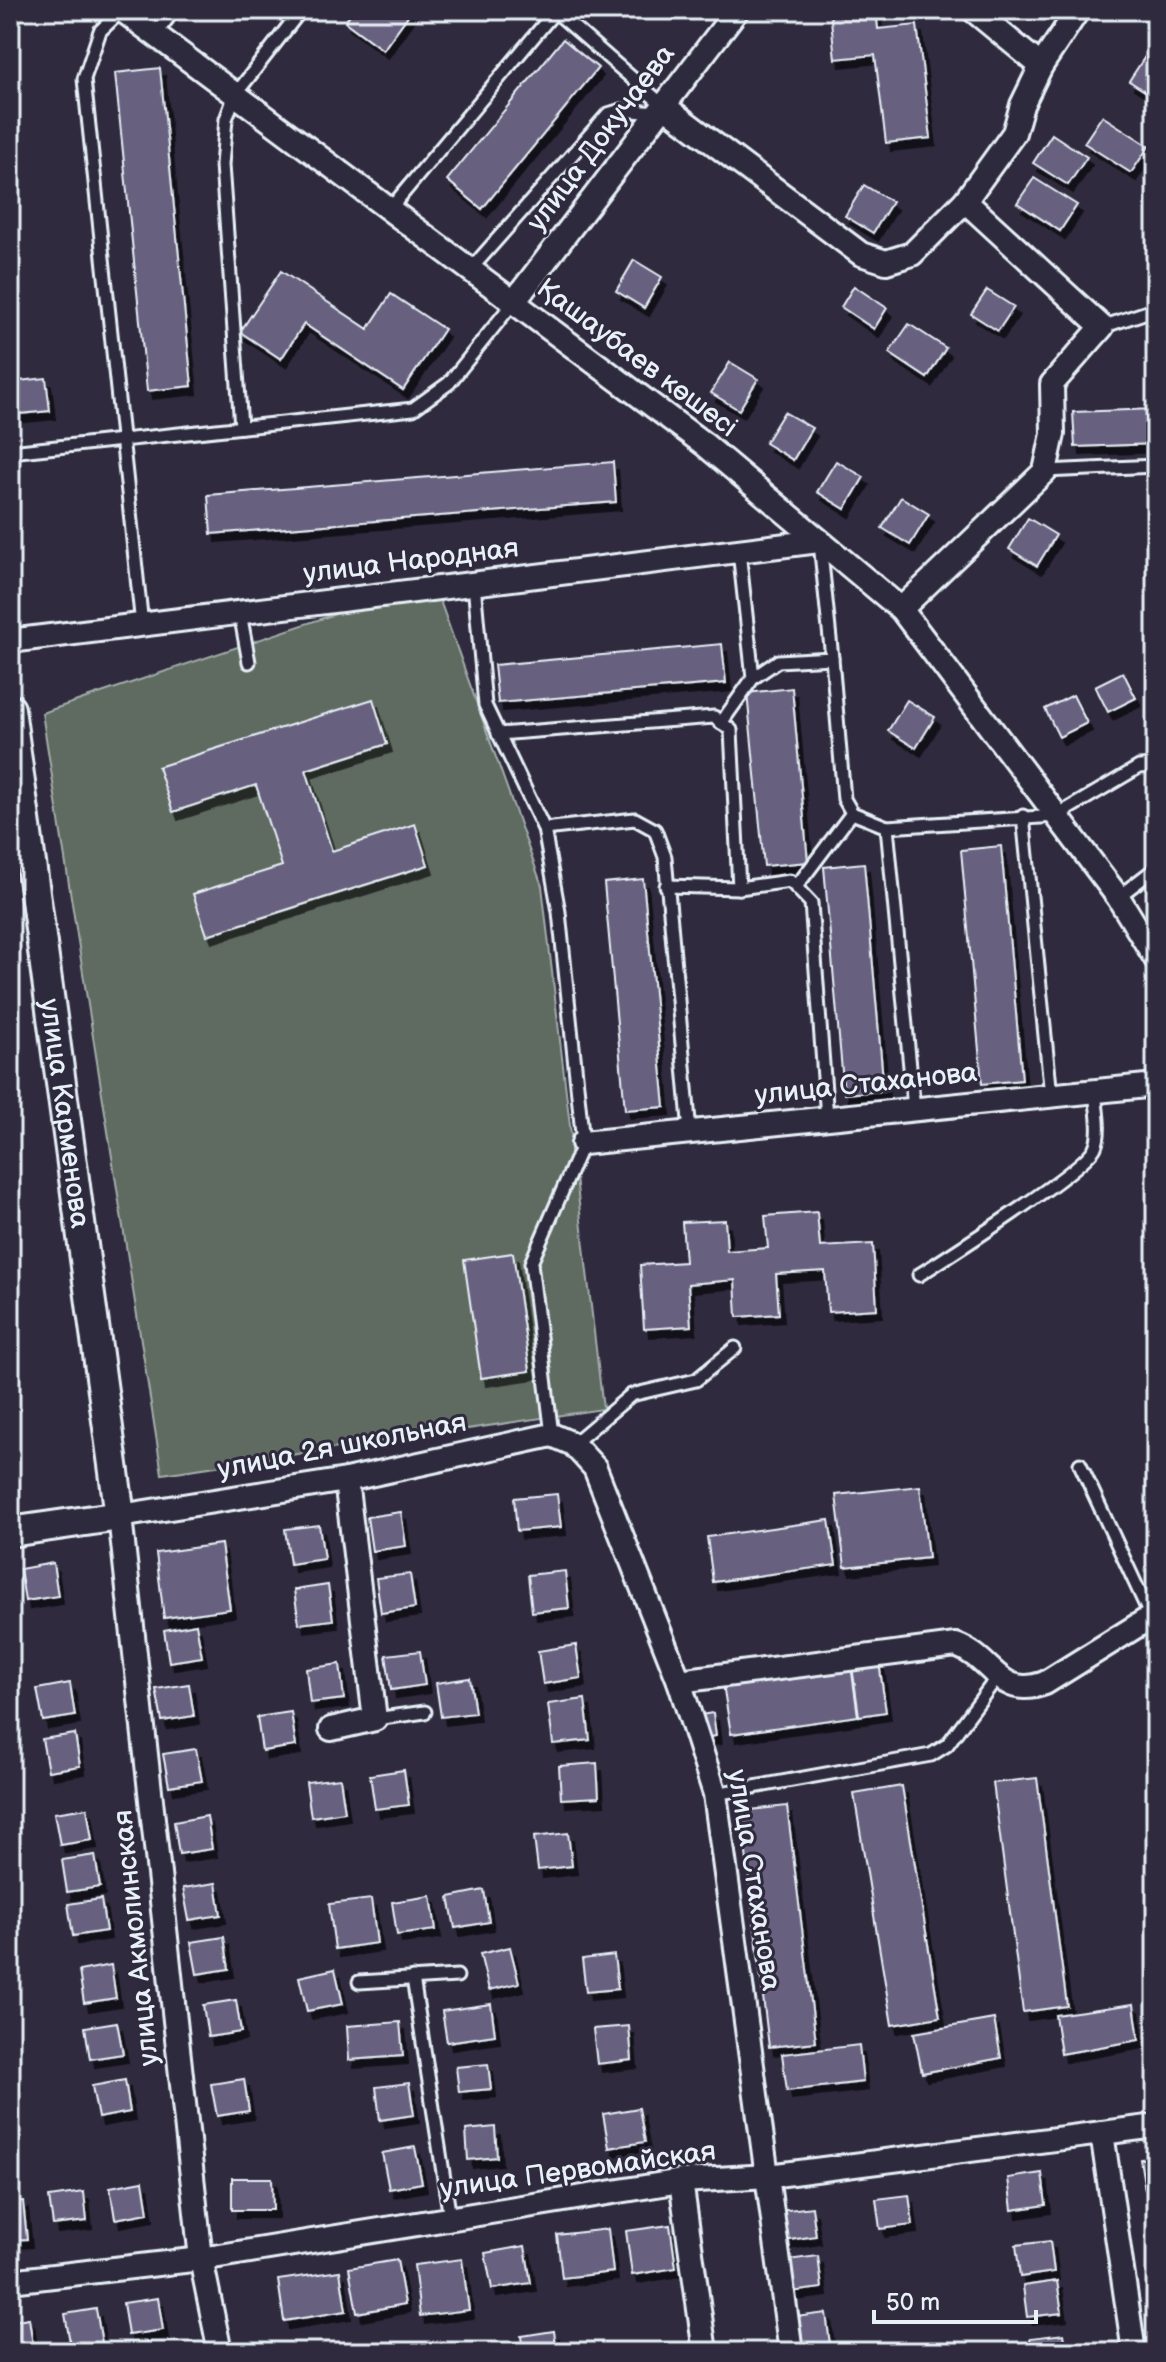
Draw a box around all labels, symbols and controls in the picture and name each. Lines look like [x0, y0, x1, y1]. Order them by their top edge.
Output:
street label: улица Докучаева [520, 38, 682, 238]
street label: Қашаубаев көшесі [530, 272, 744, 444]
street label: улица Народная [301, 531, 521, 591]
street label: улица Карменова [33, 996, 97, 1230]
street label: улица Стаханова [753, 1056, 979, 1112]
street label: улица 2я школьная [215, 1406, 469, 1486]
street label: улица Стаханова [720, 1767, 788, 1993]
street label: улица Акмолинская [106, 1808, 166, 2068]
street label: улица Первомайская [438, 2134, 718, 2206]
scale bar [874, 2274, 1036, 2324]
text: 50 m [886, 2288, 940, 2317]

